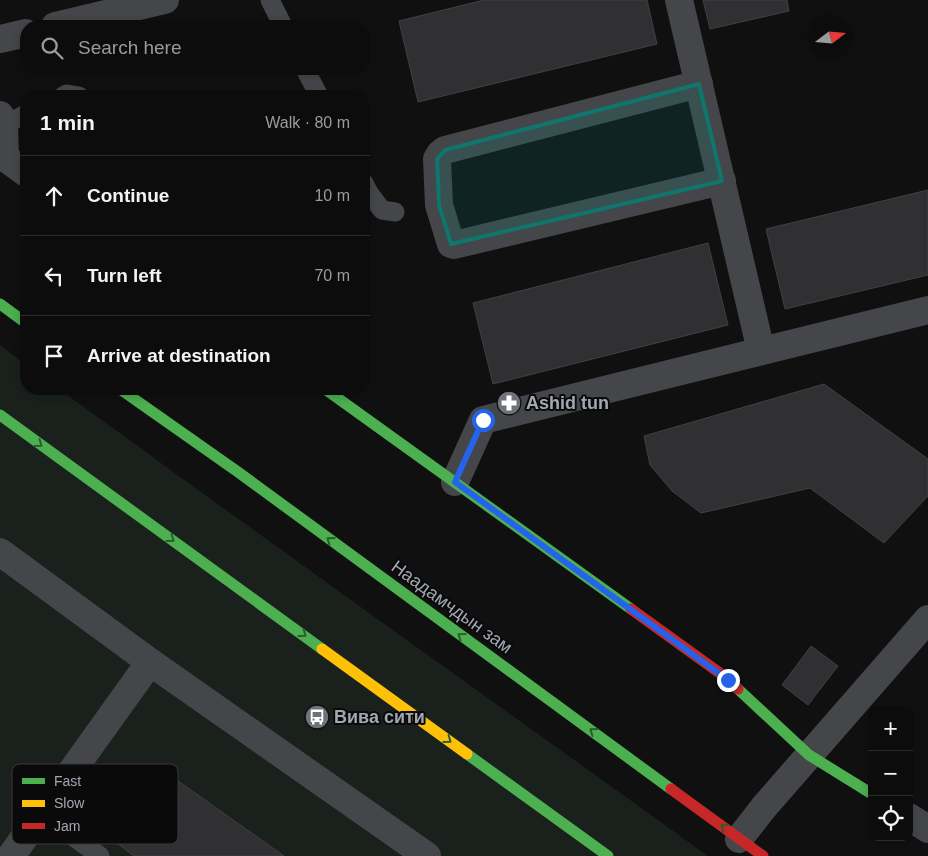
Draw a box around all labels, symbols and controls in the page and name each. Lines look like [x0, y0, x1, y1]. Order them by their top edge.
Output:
north arrow [808, 15, 853, 60]
search box [20, 20, 370, 75]
icon: search [38, 34, 66, 62]
text: Search here [78, 37, 182, 58]
text: 1 min [40, 111, 95, 134]
text: Walk · 80 m [265, 114, 350, 131]
icon: ahead [40, 182, 68, 210]
text: Continue [87, 185, 169, 206]
text: 10 m [314, 187, 350, 204]
icon: left [40, 262, 68, 290]
text: Turn left [87, 265, 162, 286]
text: 70 m [314, 267, 350, 284]
icon: arrive [40, 342, 68, 370]
text: Arrive at destination [87, 345, 271, 366]
pharmacy icon: Ashid tun [496, 390, 522, 416]
place label: Ashid tun [526, 393, 609, 413]
route start [472, 409, 495, 432]
one-way arrow [34, 437, 43, 447]
one-way arrow [165, 533, 175, 542]
one-way arrow [327, 537, 336, 545]
street label: Наадамчдын зам [388, 556, 516, 658]
one-way arrow [297, 628, 306, 637]
one-way arrow [458, 633, 467, 641]
route end [717, 669, 740, 692]
bus stop icon: Вива сити [304, 704, 330, 730]
map controls [868, 706, 913, 841]
button: + [868, 706, 913, 751]
place label: Вива сити [334, 707, 425, 727]
one-way arrow [590, 729, 599, 737]
one-way arrow [442, 734, 452, 743]
button: − [868, 751, 913, 796]
legend [12, 764, 178, 844]
text: Fast [54, 773, 81, 789]
text: Slow [54, 795, 85, 811]
button: locate [868, 796, 913, 841]
text: Jam [54, 818, 80, 834]
one-way arrow [720, 824, 730, 833]

